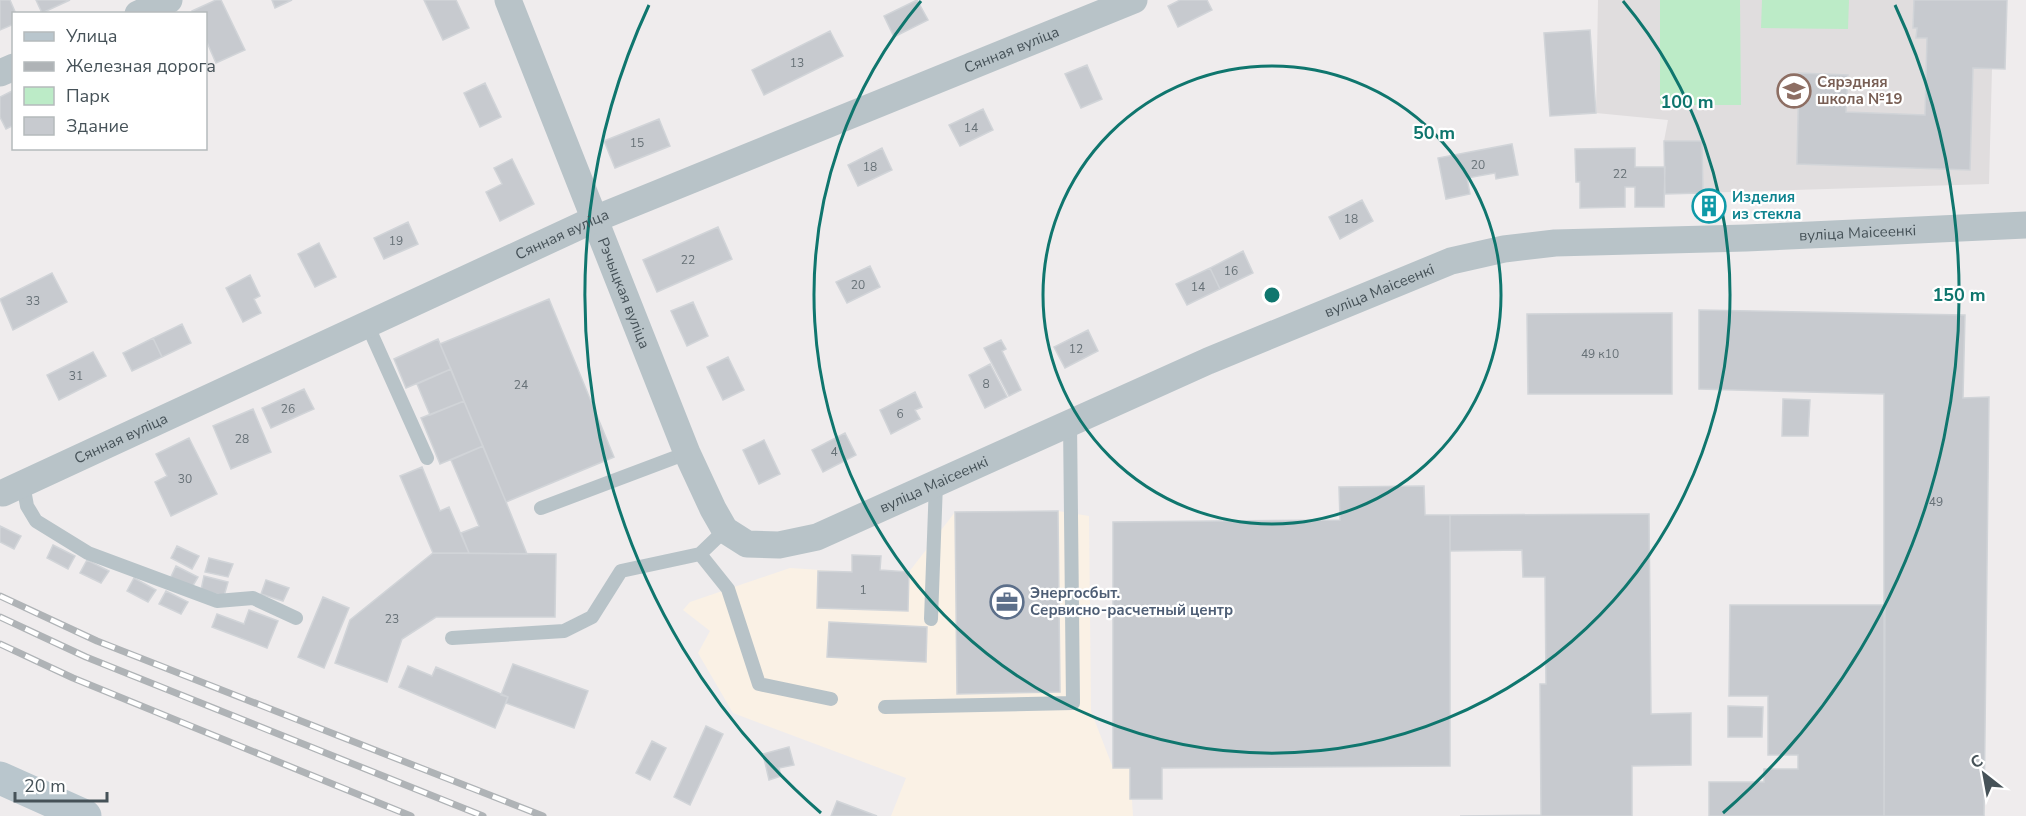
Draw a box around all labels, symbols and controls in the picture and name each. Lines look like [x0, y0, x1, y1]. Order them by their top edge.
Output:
legend [12, 12, 207, 150]
street label: Сянная вуліца [961, 21, 1062, 78]
text: Улица [65, 24, 117, 48]
text: Железная дорога [66, 54, 216, 78]
house number: 13 [790, 55, 804, 71]
place label: Сярэдняя школа №19 [1817, 72, 1903, 109]
school or university icon: Сярэдняя школа №19 [1776, 73, 1812, 109]
text: Парк [66, 84, 110, 108]
text: 100 m [1660, 90, 1714, 114]
text: Здание [66, 114, 129, 138]
house number: 14 [964, 120, 978, 136]
text: 50 m [1413, 121, 1455, 145]
house number: 15 [630, 135, 644, 151]
house number: 20 [1471, 157, 1485, 173]
house number: 18 [863, 159, 877, 175]
house number: 22 [1613, 166, 1627, 182]
place label: Изделия из стекла [1732, 187, 1801, 224]
building icon: Изделия из стекла [1691, 188, 1727, 224]
street label: Сянная вуліца [512, 204, 612, 265]
house number: 18 [1344, 211, 1358, 227]
street label: вуліца Маісеенкі [1799, 220, 1917, 246]
house number: 19 [389, 233, 403, 249]
street label: Рэчыцкая вуліца [593, 234, 655, 352]
house number: 22 [681, 252, 695, 268]
street label: вуліца Маісеенкі [1321, 259, 1437, 322]
house number: 16 [1224, 263, 1238, 279]
house number: 20 [851, 277, 865, 293]
house number: 14 [1191, 279, 1205, 295]
text: 150 m [1932, 283, 1986, 307]
centre of rings [1262, 285, 1282, 305]
house number: 33 [26, 293, 40, 309]
house number: 12 [1069, 341, 1083, 357]
house number: 49 к10 [1581, 346, 1619, 362]
house number: 31 [69, 368, 83, 384]
house number: 8 [982, 376, 990, 392]
house number: 24 [514, 377, 528, 393]
house number: 26 [281, 401, 295, 417]
house number: 6 [896, 406, 904, 422]
street label: Сянная вуліца [71, 408, 171, 469]
house number: 28 [235, 431, 249, 447]
house number: 4 [830, 444, 838, 460]
street label: вуліца Маісеенкі [876, 451, 991, 518]
house number: 30 [178, 471, 192, 487]
house number: 49 [1929, 494, 1943, 510]
house number: 1 [859, 582, 867, 598]
place label: Энергосбыт. Сервисно-расчетный центр [1030, 583, 1233, 620]
office icon: Энергосбыт. Сервисно-расчетный центр [989, 584, 1025, 620]
house number: 23 [385, 611, 399, 627]
north arrow [1954, 744, 2014, 804]
text: С [1966, 750, 1987, 774]
scale bar [15, 765, 106, 803]
text: 20 m [24, 774, 66, 798]

